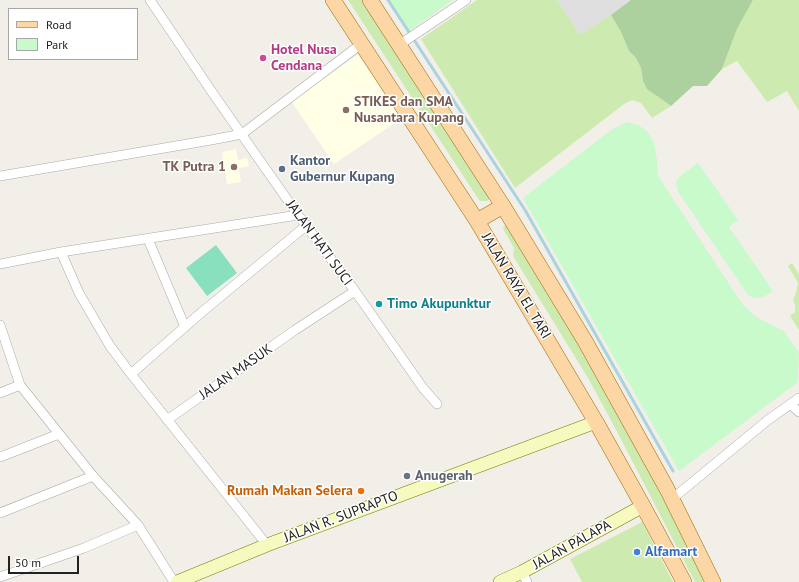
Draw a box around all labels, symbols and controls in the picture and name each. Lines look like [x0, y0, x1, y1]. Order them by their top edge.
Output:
legend [8, 8, 138, 60]
text: Road [46, 17, 71, 32]
text: Park [46, 37, 68, 52]
place label: Hotel Nusa Cendana [271, 42, 337, 74]
marker: Hotel Nusa Cendana [258, 53, 268, 63]
place label: STIKES dan SMA Nusantara Kupang [354, 94, 464, 126]
marker: STIKES dan SMA Nusantara Kupang [341, 105, 351, 115]
place label: Kantor Gubernur Kupang [290, 153, 395, 186]
place label: TK Putra 1 [162, 159, 226, 175]
marker: TK Putra 1 [229, 162, 239, 172]
marker: Kantor Gubernur Kupang [277, 164, 287, 174]
street label: JALAN HATI SUCI [282, 197, 356, 289]
street label: JALAN RAYA EL TARI [478, 230, 554, 342]
place label: Timo Akupunktur [387, 296, 491, 312]
marker: Timo Akupunktur [374, 299, 384, 309]
street label: JALAN MASUK [196, 341, 276, 403]
place label: Anugerah [415, 468, 473, 484]
marker: Anugerah [402, 471, 412, 481]
place label: Rumah Makan Selera [227, 483, 353, 499]
marker: Rumah Makan Selera [356, 486, 366, 496]
street label: JALAN R. SUPRAPTO [282, 488, 400, 546]
street label: JALAN PALAPA [530, 517, 614, 573]
place label: Alfamart [645, 544, 697, 560]
marker: Alfamart [632, 547, 642, 557]
scale bar [10, 548, 81, 574]
text: 50 m [15, 555, 41, 570]

